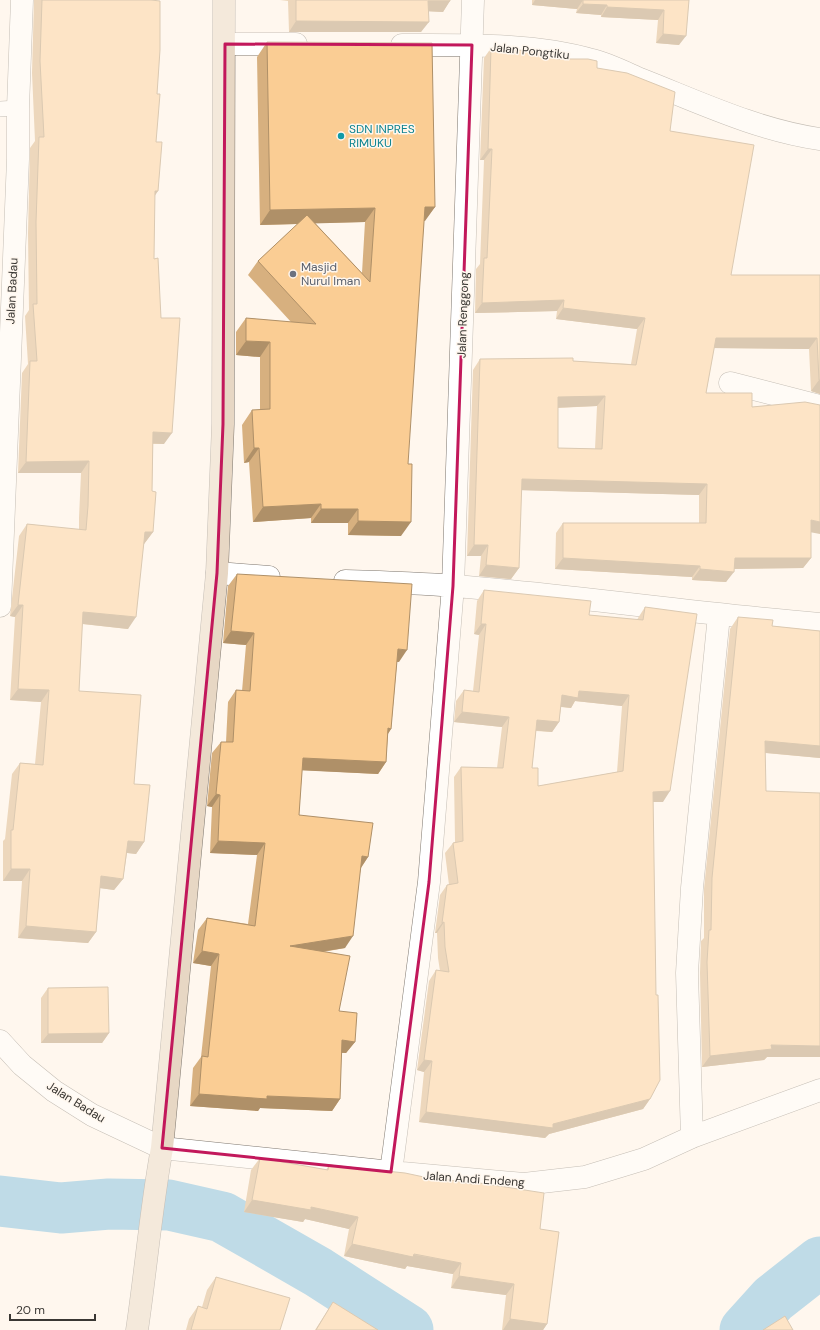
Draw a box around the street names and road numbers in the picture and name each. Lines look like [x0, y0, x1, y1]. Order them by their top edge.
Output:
street label: Jalan Pongtiku [490, 39, 571, 63]
street label: Jalan Badau [2, 257, 22, 325]
street label: Jalan Renggong [454, 271, 473, 358]
street label: Jalan Badau [44, 1078, 109, 1126]
street label: Jalan Andi Endeng [423, 1167, 526, 1191]

